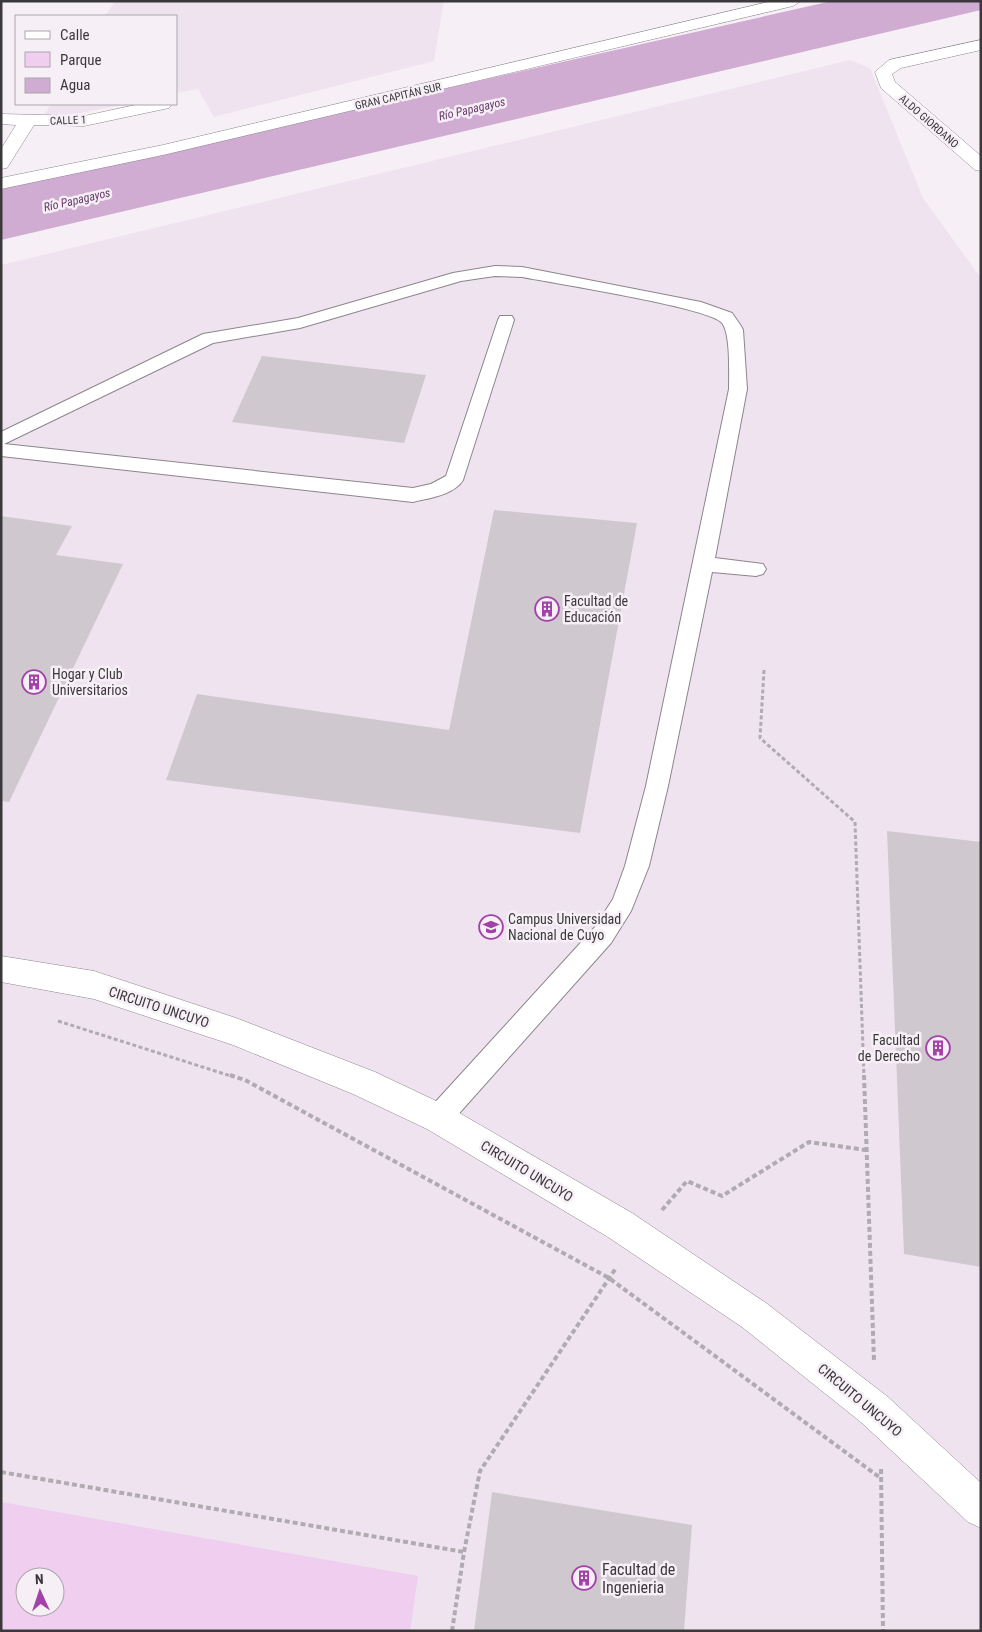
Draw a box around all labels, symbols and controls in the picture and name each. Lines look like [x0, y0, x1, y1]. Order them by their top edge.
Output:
legend [15, 15, 178, 105]
text: Calle [60, 26, 90, 44]
text: Parque [60, 51, 102, 69]
text: Agua [60, 76, 90, 94]
street label: GRAN CAPITÁN SUR [354, 80, 443, 113]
street label: ALDO GIORDANO [896, 92, 961, 151]
water label: Río Papagayos [437, 95, 507, 123]
street label: CALLE 1 [50, 113, 86, 128]
water label: Río Papagayos [42, 186, 112, 214]
place label: Facultad de Educación [564, 593, 629, 625]
building icon: Facultad de Educación [534, 596, 560, 622]
place label: Hogar y Club Universitarios [52, 666, 128, 698]
building icon: Hogar y Club Universitarios [21, 669, 47, 695]
place label: Campus Universidad Nacional de Cuyo [508, 911, 621, 943]
school or university icon: Campus Universidad Nacional de Cuyo [478, 914, 504, 940]
street label: CIRCUITO UNCUYO [107, 983, 211, 1031]
place label: Facultad de Derecho [858, 1032, 920, 1064]
building icon: Facultad de Derecho [925, 1035, 951, 1061]
street label: CIRCUITO UNCUYO [478, 1137, 576, 1205]
street label: CIRCUITO UNCUYO [815, 1360, 905, 1440]
place label: Facultad de Ingenieria [602, 1560, 675, 1597]
building icon: Facultad de Ingenieria [571, 1565, 597, 1591]
north arrow [15, 1567, 65, 1617]
text: N [35, 1571, 44, 1587]

